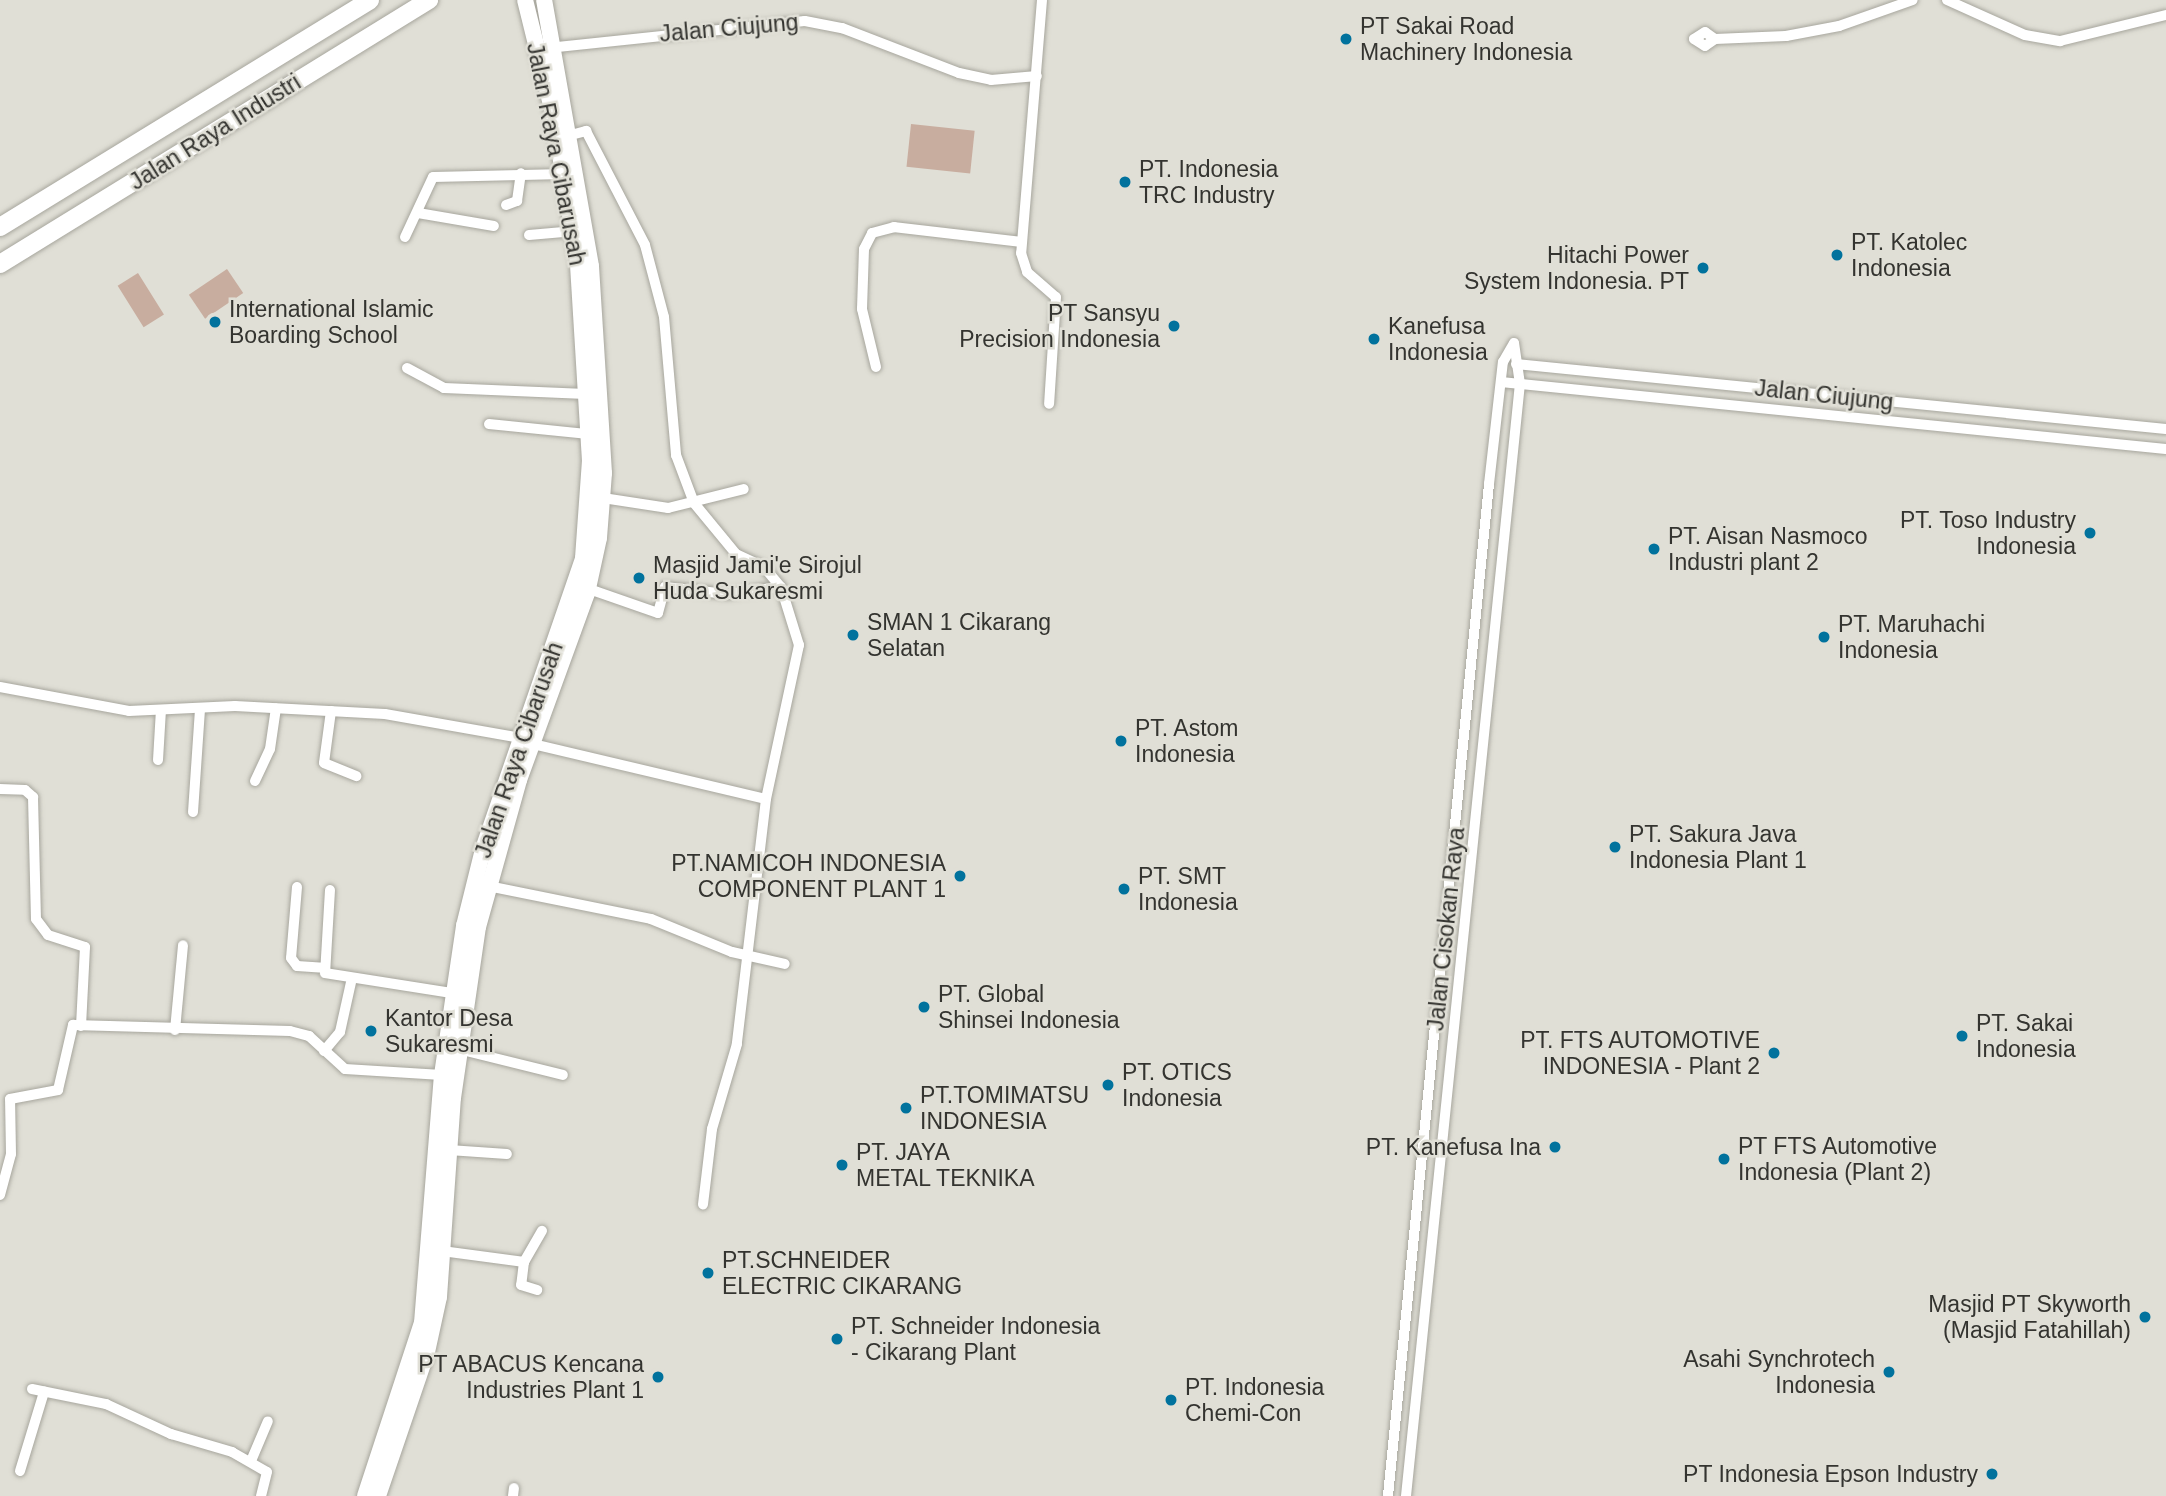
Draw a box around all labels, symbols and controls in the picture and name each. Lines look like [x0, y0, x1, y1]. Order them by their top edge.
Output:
street label: Jalan Ciujung [658, 8, 800, 48]
place label: PT Sakai Road Machinery Indonesia [1360, 12, 1572, 66]
marker: PT Sakai Road Machinery Indonesia [1338, 31, 1354, 47]
street label: Jalan Raya Cibarusah [521, 40, 591, 268]
street label: Jalan Raya Industri [124, 68, 306, 196]
place label: PT. Indonesia TRC Industry [1139, 155, 1278, 209]
marker: PT. Indonesia TRC Industry [1117, 174, 1133, 190]
place label: PT. Katolec Indonesia [1851, 228, 1967, 282]
place label: Hitachi Power System Indonesia. PT [1464, 241, 1689, 295]
marker: PT. Katolec Indonesia [1829, 247, 1845, 263]
marker: Hitachi Power System Indonesia. PT [1695, 260, 1711, 276]
place label: International Islamic Boarding School [229, 295, 434, 349]
place label: PT Sansyu Precision Indonesia [959, 299, 1160, 353]
place label: Kanefusa Indonesia [1388, 312, 1488, 366]
marker: International Islamic Boarding School [207, 314, 223, 330]
marker: PT Sansyu Precision Indonesia [1166, 318, 1182, 334]
marker: Kanefusa Indonesia [1366, 331, 1382, 347]
street label: Jalan Ciujung [1753, 374, 1895, 416]
place label: PT. Toso Industry Indonesia [1900, 506, 2076, 560]
place label: PT. Aisan Nasmoco Industri plant 2 [1668, 522, 1869, 576]
marker: PT. Toso Industry Indonesia [2082, 525, 2098, 541]
marker: PT. Aisan Nasmoco Industri plant 2 [1646, 541, 1662, 557]
place label: Masjid Jami'e Sirojul Huda Sukaresmi [653, 551, 862, 605]
marker: Masjid Jami'e Sirojul Huda Sukaresmi [631, 570, 647, 586]
place label: SMAN 1 Cikarang Selatan [867, 608, 1051, 662]
place label: PT. Maruhachi Indonesia [1838, 610, 1985, 664]
marker: SMAN 1 Cikarang Selatan [845, 627, 861, 643]
marker: PT. Maruhachi Indonesia [1816, 629, 1832, 645]
street label: Jalan Raya Cibarusah [469, 639, 569, 861]
place label: PT. Astom Indonesia [1135, 714, 1240, 768]
marker: PT. Astom Indonesia [1113, 733, 1129, 749]
place label: PT. Sakura Java Indonesia Plant 1 [1629, 820, 1807, 874]
street label: Jalan Cisokan Raya [1422, 826, 1470, 1032]
marker: PT. Sakura Java Indonesia Plant 1 [1607, 839, 1623, 855]
place label: PT.NAMICOH INDONESIA COMPONENT PLANT 1 [671, 849, 946, 903]
place label: PT. SMT Indonesia [1138, 862, 1238, 916]
marker: PT.NAMICOH INDONESIA COMPONENT PLANT 1 [952, 868, 968, 884]
marker: PT. SMT Indonesia [1116, 881, 1132, 897]
place label: PT. Global Shinsei Indonesia [938, 980, 1120, 1034]
marker: PT. Global Shinsei Indonesia [916, 999, 932, 1015]
place label: Kantor Desa Sukaresmi [385, 1004, 513, 1058]
place label: PT. Sakai Indonesia [1976, 1009, 2076, 1063]
marker: Kantor Desa Sukaresmi [363, 1023, 379, 1039]
place label: PT. FTS AUTOMOTIVE INDONESIA - Plant 2 [1519, 1026, 1760, 1080]
marker: PT. Sakai Indonesia [1954, 1028, 1970, 1044]
marker: PT. FTS AUTOMOTIVE INDONESIA - Plant 2 [1766, 1045, 1782, 1061]
place label: PT. OTICS Indonesia [1122, 1058, 1232, 1112]
marker: PT. OTICS Indonesia [1100, 1077, 1116, 1093]
place label: PT.TOMIMATSU INDONESIA [920, 1081, 1089, 1135]
marker: PT.TOMIMATSU INDONESIA [898, 1100, 914, 1116]
place label: PT FTS Automotive Indonesia (Plant 2) [1738, 1132, 1939, 1186]
place label: PT. Kanefusa Ina [1366, 1133, 1541, 1161]
place label: PT. JAYA METAL TEKNIKA [856, 1138, 1036, 1192]
marker: PT. Kanefusa Ina [1547, 1139, 1563, 1155]
marker: PT FTS Automotive Indonesia (Plant 2) [1716, 1151, 1732, 1167]
marker: PT. JAYA METAL TEKNIKA [834, 1157, 850, 1173]
place label: PT.SCHNEIDER ELECTRIC CIKARANG [722, 1246, 962, 1300]
marker: PT.SCHNEIDER ELECTRIC CIKARANG [700, 1265, 716, 1281]
place label: Masjid PT Skyworth (Masjid Fatahillah) [1928, 1290, 2131, 1344]
marker: Masjid PT Skyworth (Masjid Fatahillah) [2137, 1309, 2153, 1325]
place label: PT. Schneider Indonesia - Cikarang Plant [851, 1312, 1100, 1366]
marker: PT. Schneider Indonesia - Cikarang Plant [829, 1331, 845, 1347]
place label: Asahi Synchrotech Indonesia [1683, 1345, 1875, 1399]
place label: PT ABACUS Kencana Industries Plant 1 [416, 1350, 644, 1404]
marker: Asahi Synchrotech Indonesia [1881, 1364, 1897, 1380]
marker: PT ABACUS Kencana Industries Plant 1 [650, 1369, 666, 1385]
place label: PT. Indonesia Chemi-Con [1185, 1373, 1324, 1427]
marker: PT. Indonesia Chemi-Con [1163, 1392, 1179, 1408]
place label: PT Indonesia Epson Industry [1683, 1460, 1978, 1488]
marker: PT Indonesia Epson Industry [1984, 1466, 2000, 1482]

